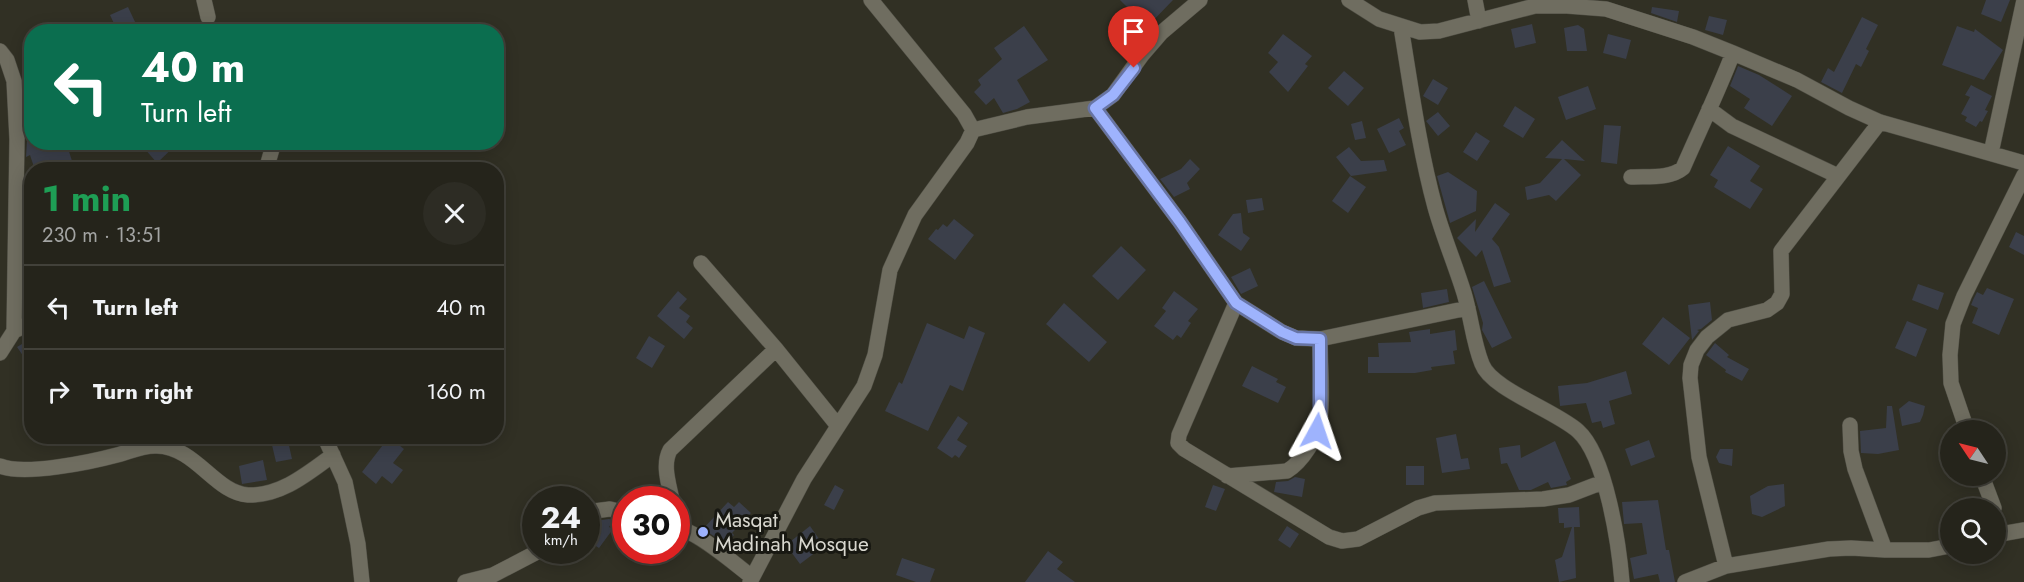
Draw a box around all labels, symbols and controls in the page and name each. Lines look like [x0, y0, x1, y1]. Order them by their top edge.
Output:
pin [1108, 6, 1159, 68]
icon: arrive [1117, 15, 1150, 48]
text: 40 m [141, 37, 245, 98]
icon: left [42, 48, 120, 126]
text: Turn left [141, 93, 231, 132]
text: 1 min [42, 172, 131, 224]
button: close [423, 182, 486, 245]
text: 230 m · 13:51 [42, 221, 162, 250]
icon: left [42, 291, 75, 324]
text: Turn left [93, 291, 178, 323]
text: 40 m [436, 291, 486, 323]
icon: right [42, 375, 75, 408]
text: Turn right [93, 375, 193, 407]
text: 160 m [426, 375, 486, 407]
position arrow [1285, 399, 1349, 463]
north arrow [1940, 420, 2006, 486]
map controls [1940, 420, 2006, 564]
speed limit sign: 30 [612, 486, 690, 564]
text: 24 [541, 496, 581, 539]
button: search [1940, 498, 2006, 564]
place label: Masqat Madinah Mosque [715, 505, 869, 559]
marker: Masqat Madinah Mosque [696, 525, 710, 539]
text: km/h [544, 529, 578, 551]

